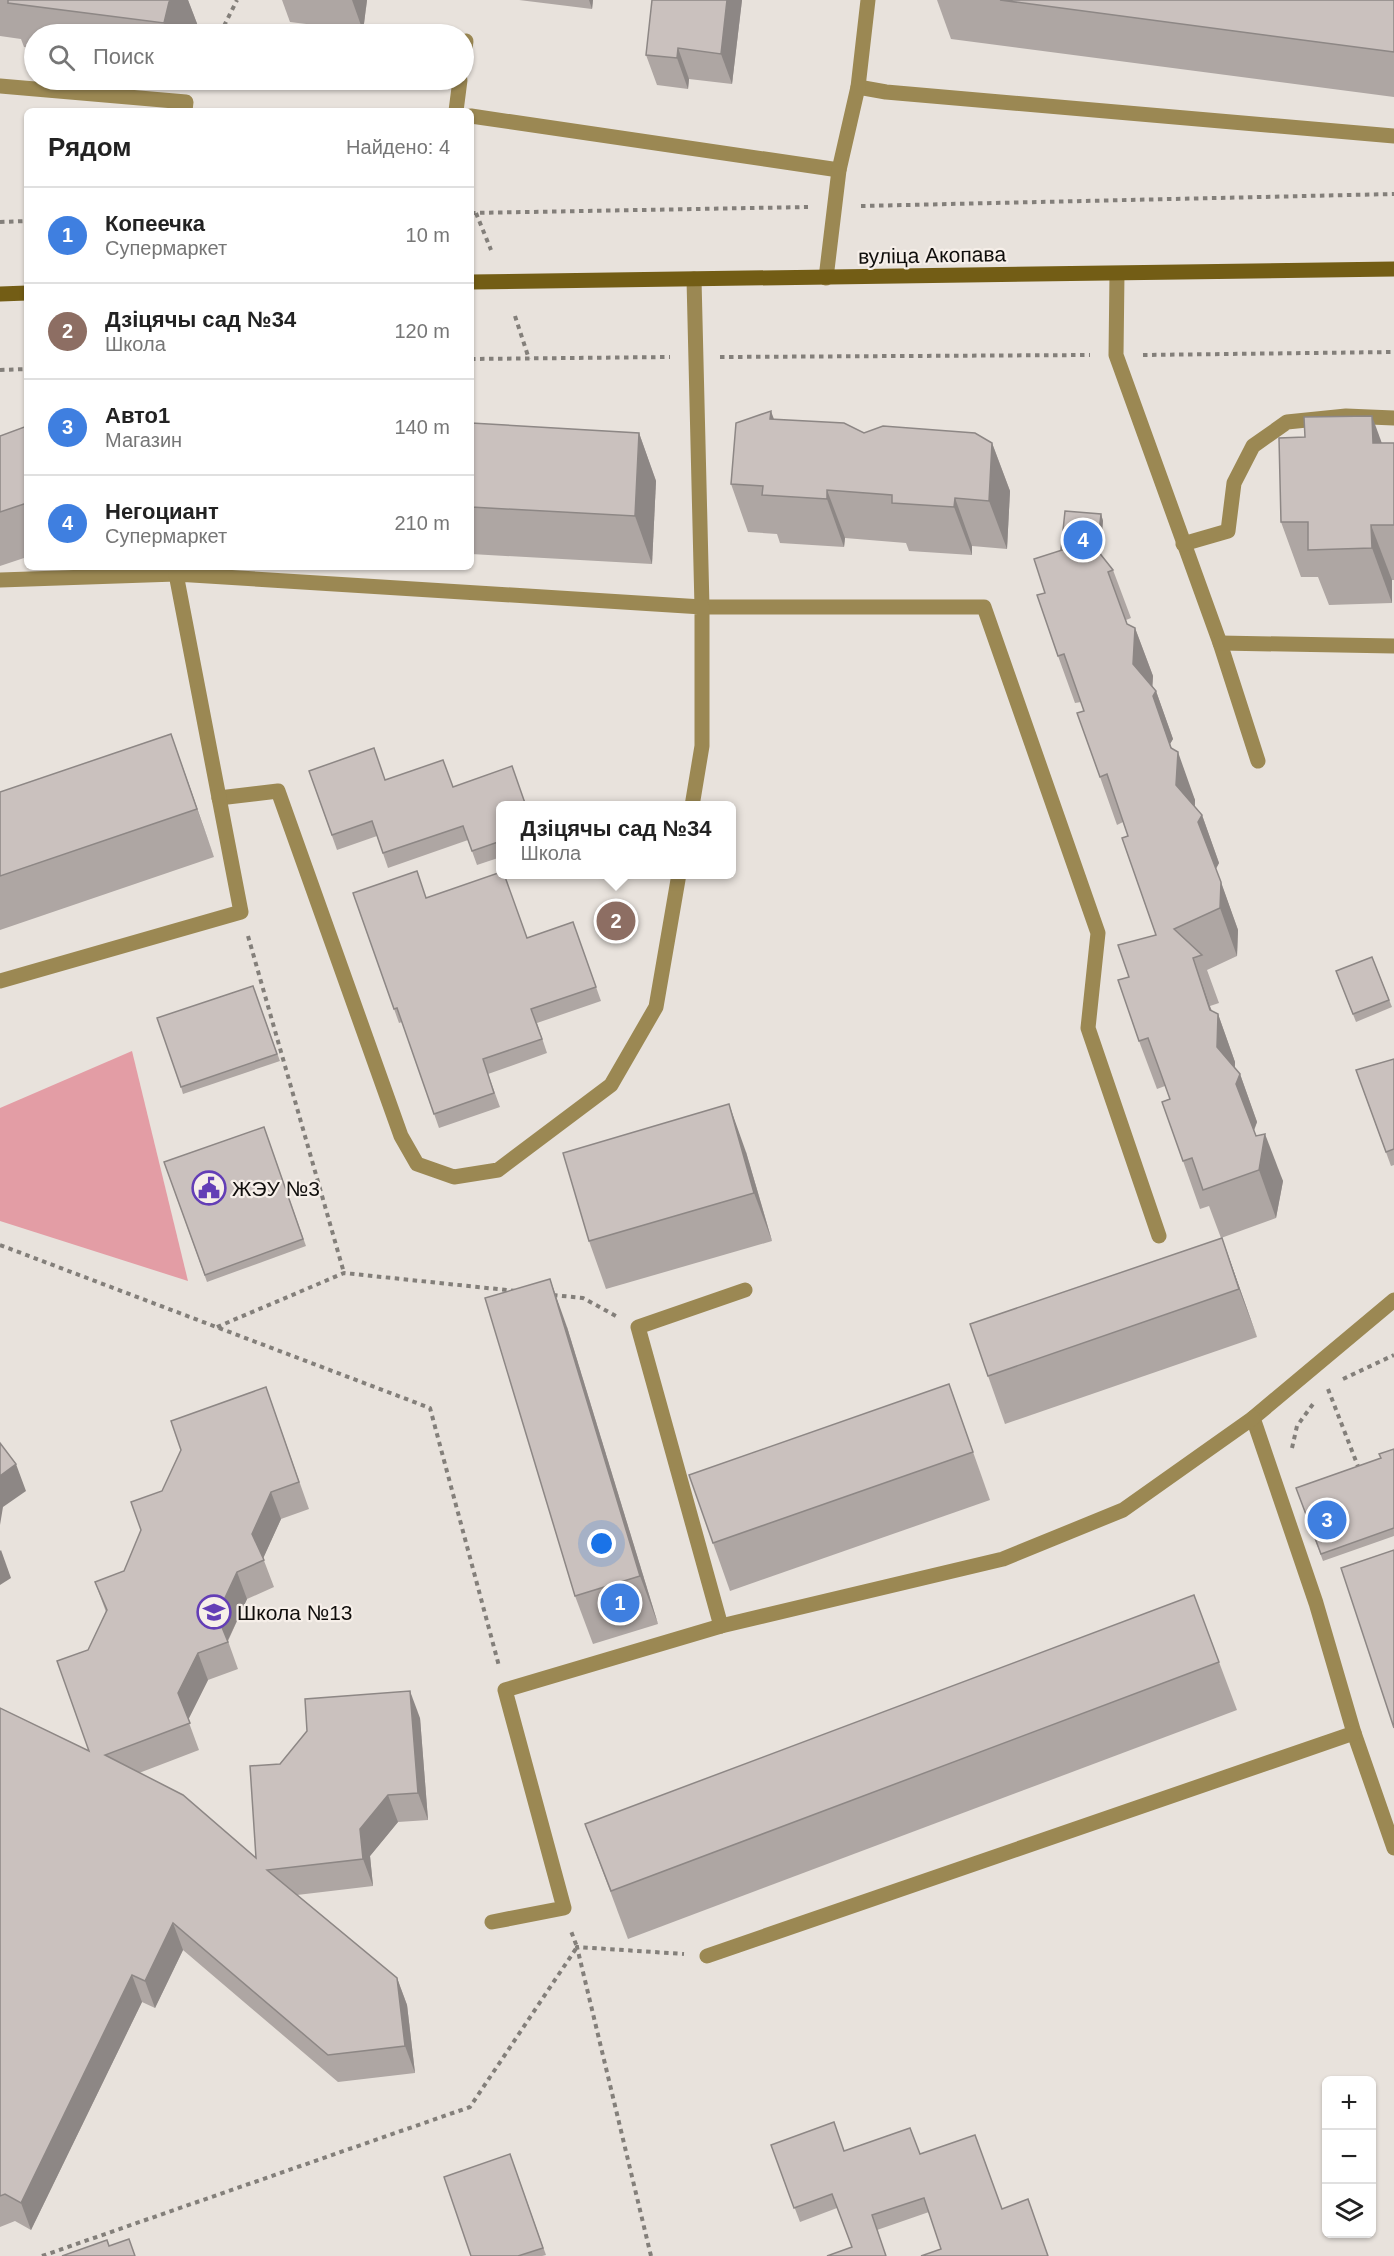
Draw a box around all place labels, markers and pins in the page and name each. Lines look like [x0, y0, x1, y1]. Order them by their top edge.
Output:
pin: 4 [1064, 518, 1102, 562]
pin: 2 [596, 898, 636, 944]
public building icon: ЖЭУ №3 [191, 1170, 227, 1206]
place label: ЖЭУ №3 [232, 1177, 320, 1200]
pin: 3 [1308, 1498, 1346, 1543]
pin: 1 [600, 1580, 640, 1626]
school or university icon: Школа №13 [196, 1594, 232, 1630]
place label: Школа №13 [237, 1601, 353, 1624]

